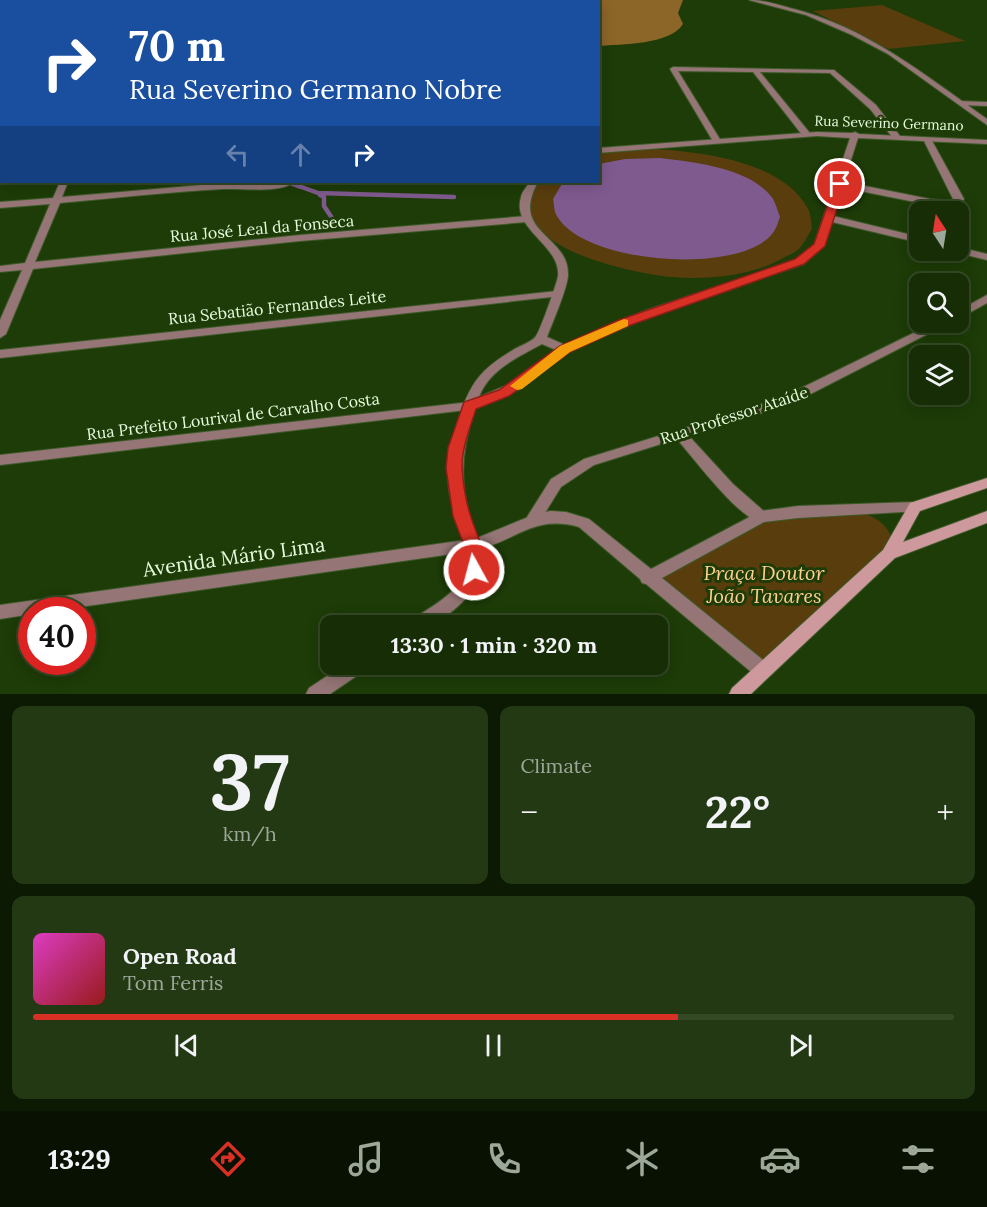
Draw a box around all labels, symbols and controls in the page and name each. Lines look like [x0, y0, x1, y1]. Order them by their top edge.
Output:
text: 70 m [129, 19, 225, 73]
icon: right [30, 24, 108, 102]
text: Rua Severino Germano Nobre [129, 72, 502, 106]
street label: Rua Severino Germano [814, 111, 964, 135]
icon: left [221, 138, 254, 171]
icon: ahead [284, 138, 317, 171]
icon: right [347, 138, 380, 171]
pin [814, 158, 865, 209]
icon: arrive [823, 167, 856, 200]
north arrow [909, 201, 969, 261]
map controls [909, 201, 969, 405]
street label: Rua José Leal da Fonseca [169, 210, 355, 246]
button: search [909, 273, 969, 333]
street label: Rua Sebatião Fernandes Leite [167, 286, 387, 328]
button: layers [909, 345, 969, 405]
street label: Rua Professor Ataíde [658, 382, 811, 448]
street label: Rua Prefeito Lourival de Carvalho Costa [85, 388, 381, 444]
street label: Avenida Mário Lima [140, 531, 327, 582]
position arrow [442, 538, 506, 602]
park label: Praça Doutor João Tavares [703, 560, 825, 608]
speed limit sign: 40 [18, 597, 96, 675]
text: 13:30 · 1 min · 320 m [391, 631, 597, 659]
text: 37 [210, 732, 290, 831]
text: Climate [521, 753, 592, 778]
text: 22° [705, 783, 770, 840]
text: − [521, 791, 538, 833]
text: + [936, 791, 954, 833]
text: km/h [223, 821, 277, 846]
text: Open Road [123, 942, 237, 970]
text: Tom Ferris [123, 970, 223, 995]
icon: previous [170, 1029, 203, 1062]
icon: pause [477, 1029, 510, 1062]
icon: next [784, 1029, 817, 1062]
icon: directions [207, 1138, 249, 1180]
icon: music [345, 1138, 387, 1180]
icon: phone [483, 1138, 525, 1180]
icon: climate [621, 1138, 663, 1180]
icon: car [759, 1138, 801, 1180]
icon: filters [897, 1138, 939, 1180]
text: 13:29 [48, 1142, 111, 1176]

